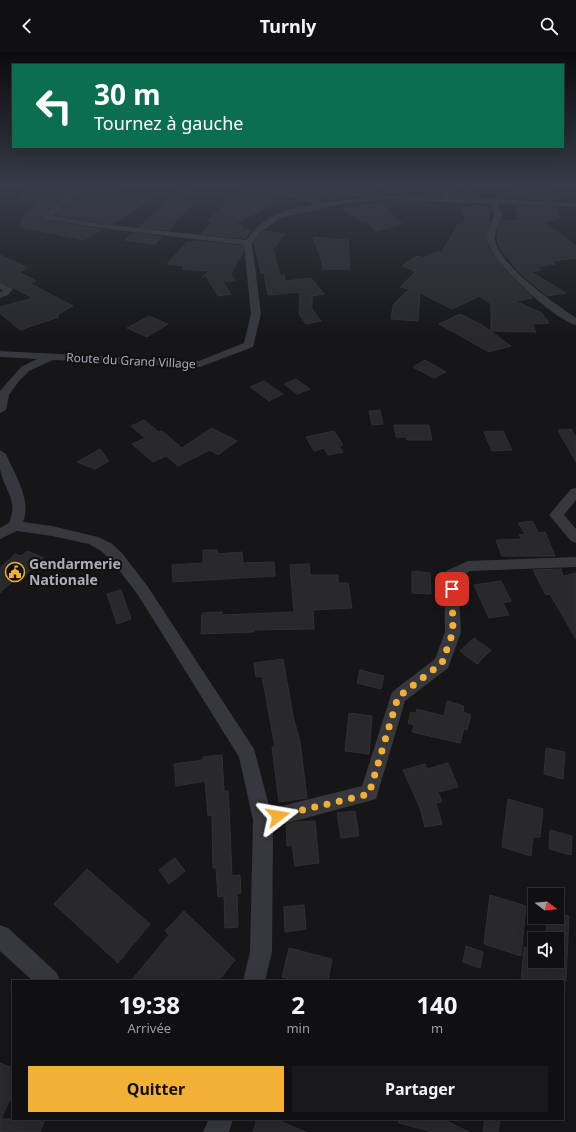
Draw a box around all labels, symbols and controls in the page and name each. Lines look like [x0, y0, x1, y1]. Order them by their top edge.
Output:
text: Turnly [260, 14, 316, 38]
icon: back [16, 15, 38, 37]
icon: search [538, 15, 560, 37]
text: 30 m [94, 75, 161, 113]
icon: left [28, 80, 80, 132]
text: Tournez à gauche [94, 111, 243, 135]
street label: Route du Grand Village [66, 349, 196, 372]
place label: Gendarmerie Nationale [29, 554, 121, 589]
public building icon: Gendarmerie Nationale [4, 561, 26, 583]
pin [435, 572, 469, 606]
icon: arrive [441, 578, 463, 600]
position arrow [257, 795, 299, 837]
north arrow [528, 888, 564, 924]
map controls [528, 888, 564, 968]
button: sound [528, 932, 564, 968]
text: 19:38 [118, 988, 180, 1021]
text: 2 [291, 988, 305, 1021]
text: 140 [416, 988, 458, 1021]
text: Arrivée [127, 1019, 171, 1037]
text: min [286, 1019, 310, 1037]
text: m [431, 1019, 443, 1037]
button: Quitter [28, 1066, 284, 1112]
button: Partager [292, 1066, 548, 1112]

